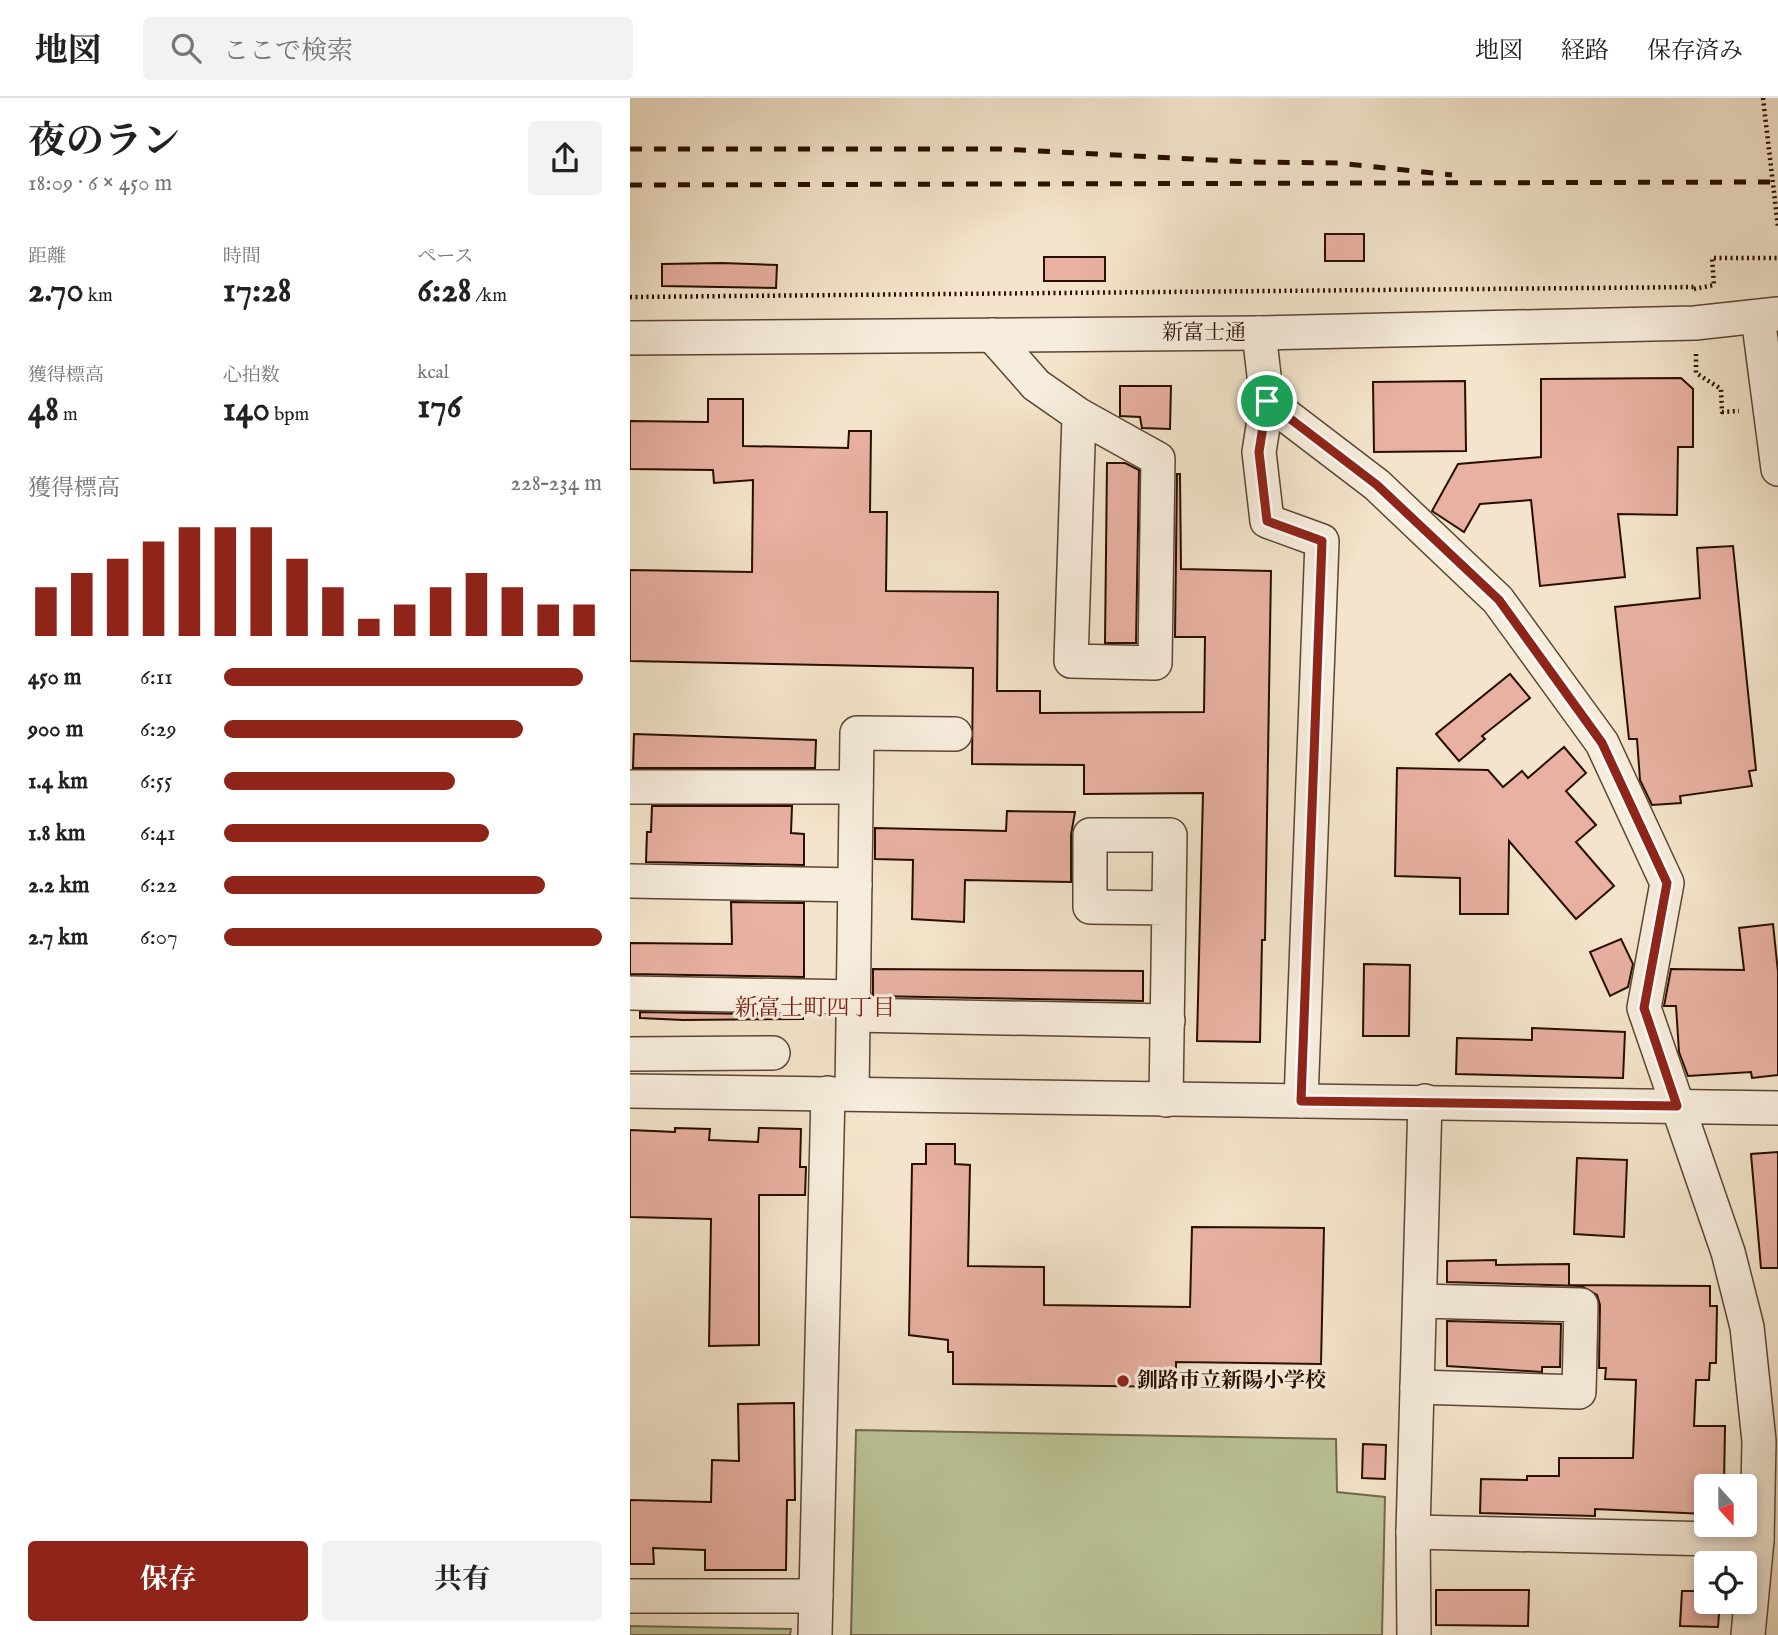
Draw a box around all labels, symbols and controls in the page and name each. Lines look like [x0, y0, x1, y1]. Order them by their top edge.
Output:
search box [143, 17, 633, 80]
icon: search [167, 29, 205, 67]
text: 地図 [35, 31, 101, 73]
text: ここで検索 [223, 35, 353, 68]
text: 地図 [1475, 36, 1523, 67]
text: 経路 [1561, 36, 1609, 67]
text: 保存済み [1647, 36, 1743, 67]
text: 夜のラン [28, 119, 180, 167]
button: share [528, 121, 602, 195]
text: 18:09 · 6 × 450 m [28, 169, 172, 198]
text: 距離 [28, 245, 66, 269]
text: 時間 [223, 245, 261, 269]
text: ペース [417, 245, 473, 269]
text: 2.70 [28, 269, 84, 314]
text: 17:28 [223, 269, 291, 314]
text: 6:28 [417, 269, 471, 314]
text: km [84, 284, 113, 308]
text: /km [471, 284, 507, 308]
street label: 新富士通 [1162, 320, 1246, 347]
text: kcal [417, 361, 449, 385]
text: 獲得標高 [28, 364, 104, 388]
text: 心拍数 [223, 364, 280, 388]
pin [1237, 371, 1297, 431]
icon: arrive [1248, 382, 1286, 420]
text: 176 [417, 385, 462, 430]
text: 48 [28, 388, 59, 433]
text: 140 [223, 388, 270, 433]
text: m [59, 403, 78, 427]
text: bpm [270, 403, 309, 427]
text: 228–234 m [510, 469, 602, 498]
text: 獲得標高 [28, 474, 120, 503]
text: 450 m [28, 663, 82, 692]
text: 6:11 [140, 663, 173, 692]
text: 900 m [28, 715, 83, 744]
text: 6:29 [140, 715, 177, 744]
text: 1.4 km [28, 767, 88, 796]
text: 6:55 [140, 767, 172, 796]
text: 1.8 km [28, 819, 86, 848]
text: 6:41 [140, 819, 176, 848]
text: 2.2 km [28, 871, 90, 900]
text: 6:22 [140, 871, 177, 900]
text: 2.7 km [28, 923, 88, 952]
text: 6:07 [140, 923, 178, 952]
district label: 新富士町四丁目 [735, 994, 896, 1023]
place label: 釧路市立新陽小学校 [1137, 1368, 1326, 1395]
marker: 釧路市立新陽小学校 [1115, 1373, 1131, 1389]
north arrow [1694, 1474, 1757, 1536]
map controls [1694, 1474, 1757, 1614]
button: 保存 [28, 1541, 308, 1621]
button: 共有 [322, 1541, 602, 1621]
button: locate [1694, 1551, 1757, 1614]

